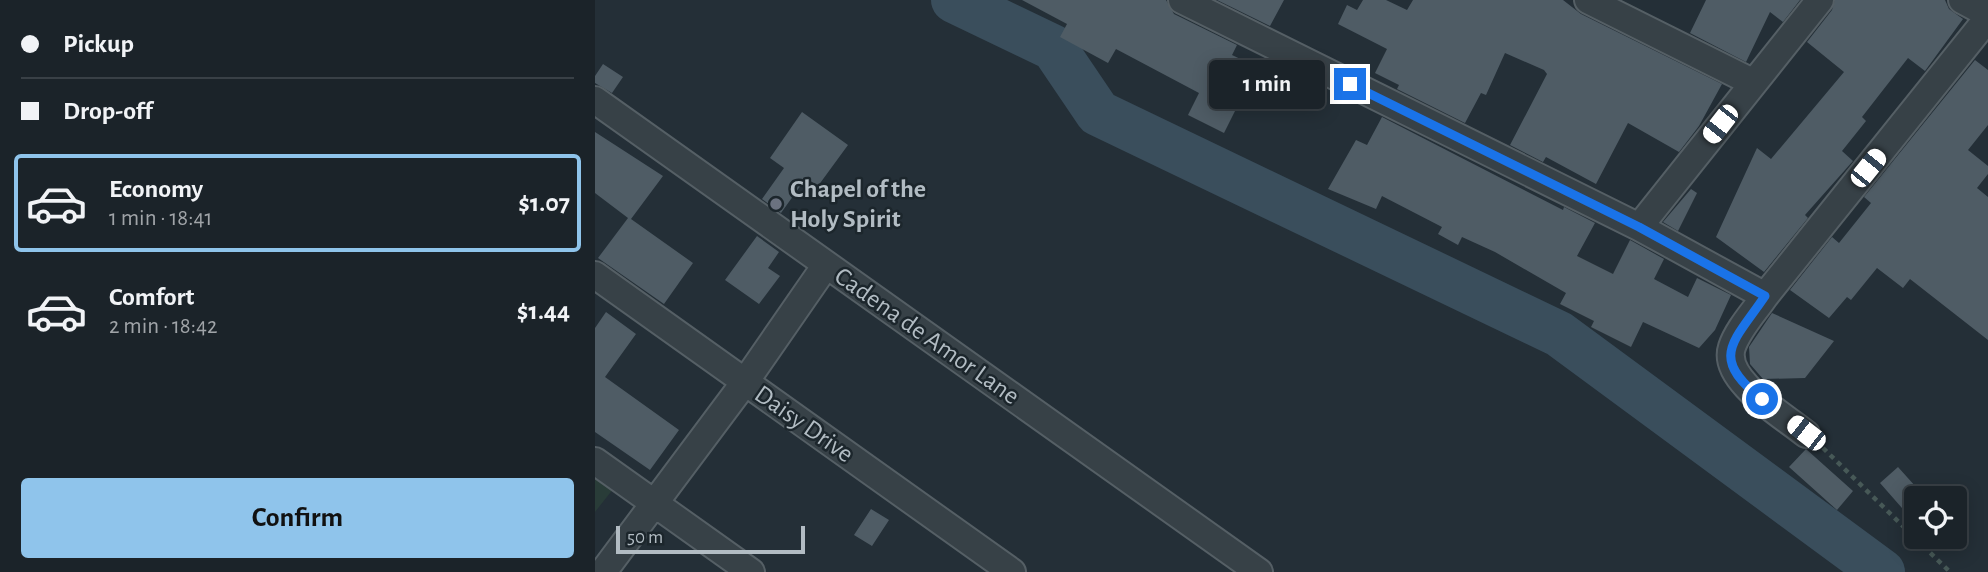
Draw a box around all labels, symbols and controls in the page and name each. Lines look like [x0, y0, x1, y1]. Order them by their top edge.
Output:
text: Pickup [63, 31, 134, 57]
callout: 1 min [1210, 60, 1325, 108]
route end [1334, 68, 1366, 100]
text: 1 min [1243, 73, 1291, 96]
text: Drop-off [63, 98, 152, 124]
car [1699, 101, 1742, 147]
car [1847, 145, 1890, 191]
icon: car [25, 172, 88, 235]
text: Economy [109, 176, 203, 202]
place label: Chapel of the Holy Spirit [790, 176, 926, 232]
text: $1.07 [518, 190, 570, 216]
marker: Chapel of the Holy Spirit [768, 196, 784, 212]
text: 1 min · 18:41 [109, 207, 212, 230]
street label: Cadena de Amor Lane [830, 262, 1024, 410]
icon: car [25, 280, 88, 343]
text: Comfort [109, 284, 194, 310]
text: $1.44 [517, 298, 570, 324]
text: 2 min · 18:42 [109, 315, 218, 338]
street label: Daisy Drive [750, 381, 858, 467]
route start [1746, 383, 1778, 415]
car [1783, 412, 1830, 454]
button: Confirm [21, 478, 574, 558]
map controls [1904, 486, 1967, 549]
button: locate [1904, 486, 1967, 549]
scale bar [616, 523, 805, 555]
text: 50 m [627, 528, 663, 547]

